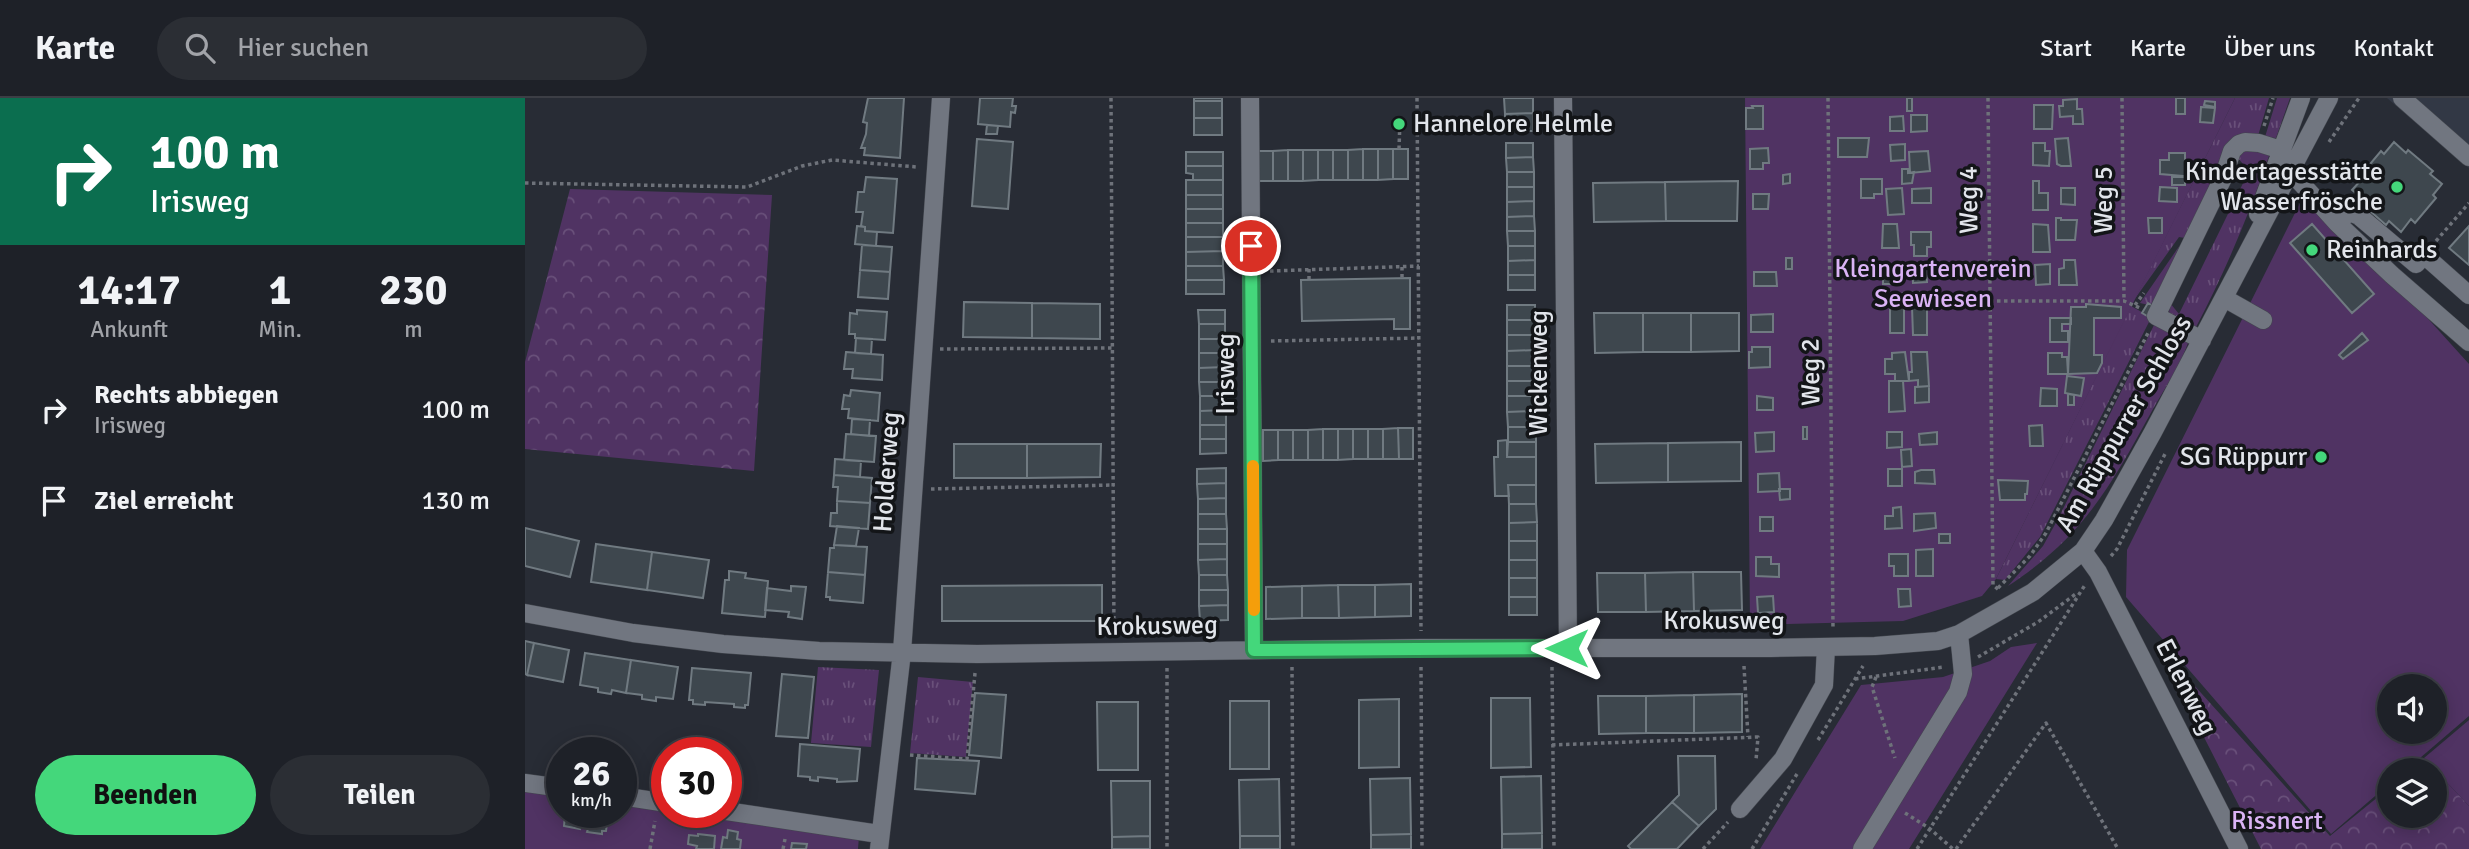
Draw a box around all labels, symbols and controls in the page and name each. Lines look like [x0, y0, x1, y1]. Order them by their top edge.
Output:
search box [157, 17, 647, 80]
text: Karte [35, 28, 115, 69]
icon: search [181, 29, 219, 67]
text: Hier suchen [237, 32, 369, 64]
text: Start [2040, 33, 2092, 63]
text: Karte [2130, 33, 2186, 63]
text: Über uns [2224, 33, 2316, 63]
text: Kontakt [2354, 33, 2434, 63]
place label: Hannelore Helmle [1413, 108, 1613, 140]
marker: Hannelore Helmle [1391, 116, 1407, 132]
text: 100 m [150, 122, 280, 182]
icon: right [35, 126, 126, 217]
place label: Kindertagesstätte Wasserfrösche [2185, 156, 2383, 218]
street label: Weg 4 [1952, 166, 1986, 234]
street label: Weg 5 [2088, 166, 2120, 234]
marker: Kindertagesstätte Wasserfrösche [2389, 179, 2405, 195]
text: Irisweg [150, 182, 250, 221]
pin [1221, 216, 1281, 276]
icon: arrive [1232, 227, 1270, 265]
place label: Reinhards [2326, 234, 2437, 266]
marker: Reinhards [2304, 242, 2320, 258]
park label: Kleingartenverein Seewiesen [1834, 253, 2032, 315]
text: 14:17 [78, 265, 181, 316]
text: 1 [269, 265, 291, 316]
text: 230 [379, 265, 447, 316]
street label: Wickenweg [1523, 310, 1555, 436]
street label: Am Rüppurrer Schloss [2049, 310, 2199, 538]
text: Ankunft [90, 315, 168, 344]
text: Min. [258, 315, 302, 344]
text: m [404, 315, 423, 344]
street label: Irisweg [1210, 333, 1242, 415]
street label: Weg 2 [1794, 338, 1828, 406]
text: Rechts abbiegen [94, 379, 279, 411]
icon: right [35, 391, 73, 429]
text: 100 m [421, 394, 490, 426]
text: Irisweg [94, 411, 166, 440]
street label: Holderweg [867, 411, 907, 533]
place label: SG Rüppurr [2180, 441, 2307, 473]
marker: SG Rüppurr [2313, 449, 2329, 465]
icon: arrive [35, 482, 73, 520]
text: Ziel erreicht [94, 485, 234, 517]
text: 130 m [421, 485, 490, 517]
street label: Krokusweg [1663, 605, 1785, 637]
street label: Krokusweg [1096, 609, 1218, 643]
position arrow [1530, 611, 1604, 685]
street label: Erlenweg [2148, 634, 2224, 740]
map controls [2377, 674, 2447, 828]
button: sound [2377, 674, 2447, 744]
speed limit sign: 30 [651, 737, 742, 828]
text: 26 [573, 752, 610, 795]
button: Beenden [35, 755, 256, 835]
button: Teilen [270, 755, 490, 835]
button: layers [2377, 758, 2447, 828]
text: km/h [571, 789, 612, 811]
park label: Rissnert [2231, 805, 2323, 837]

